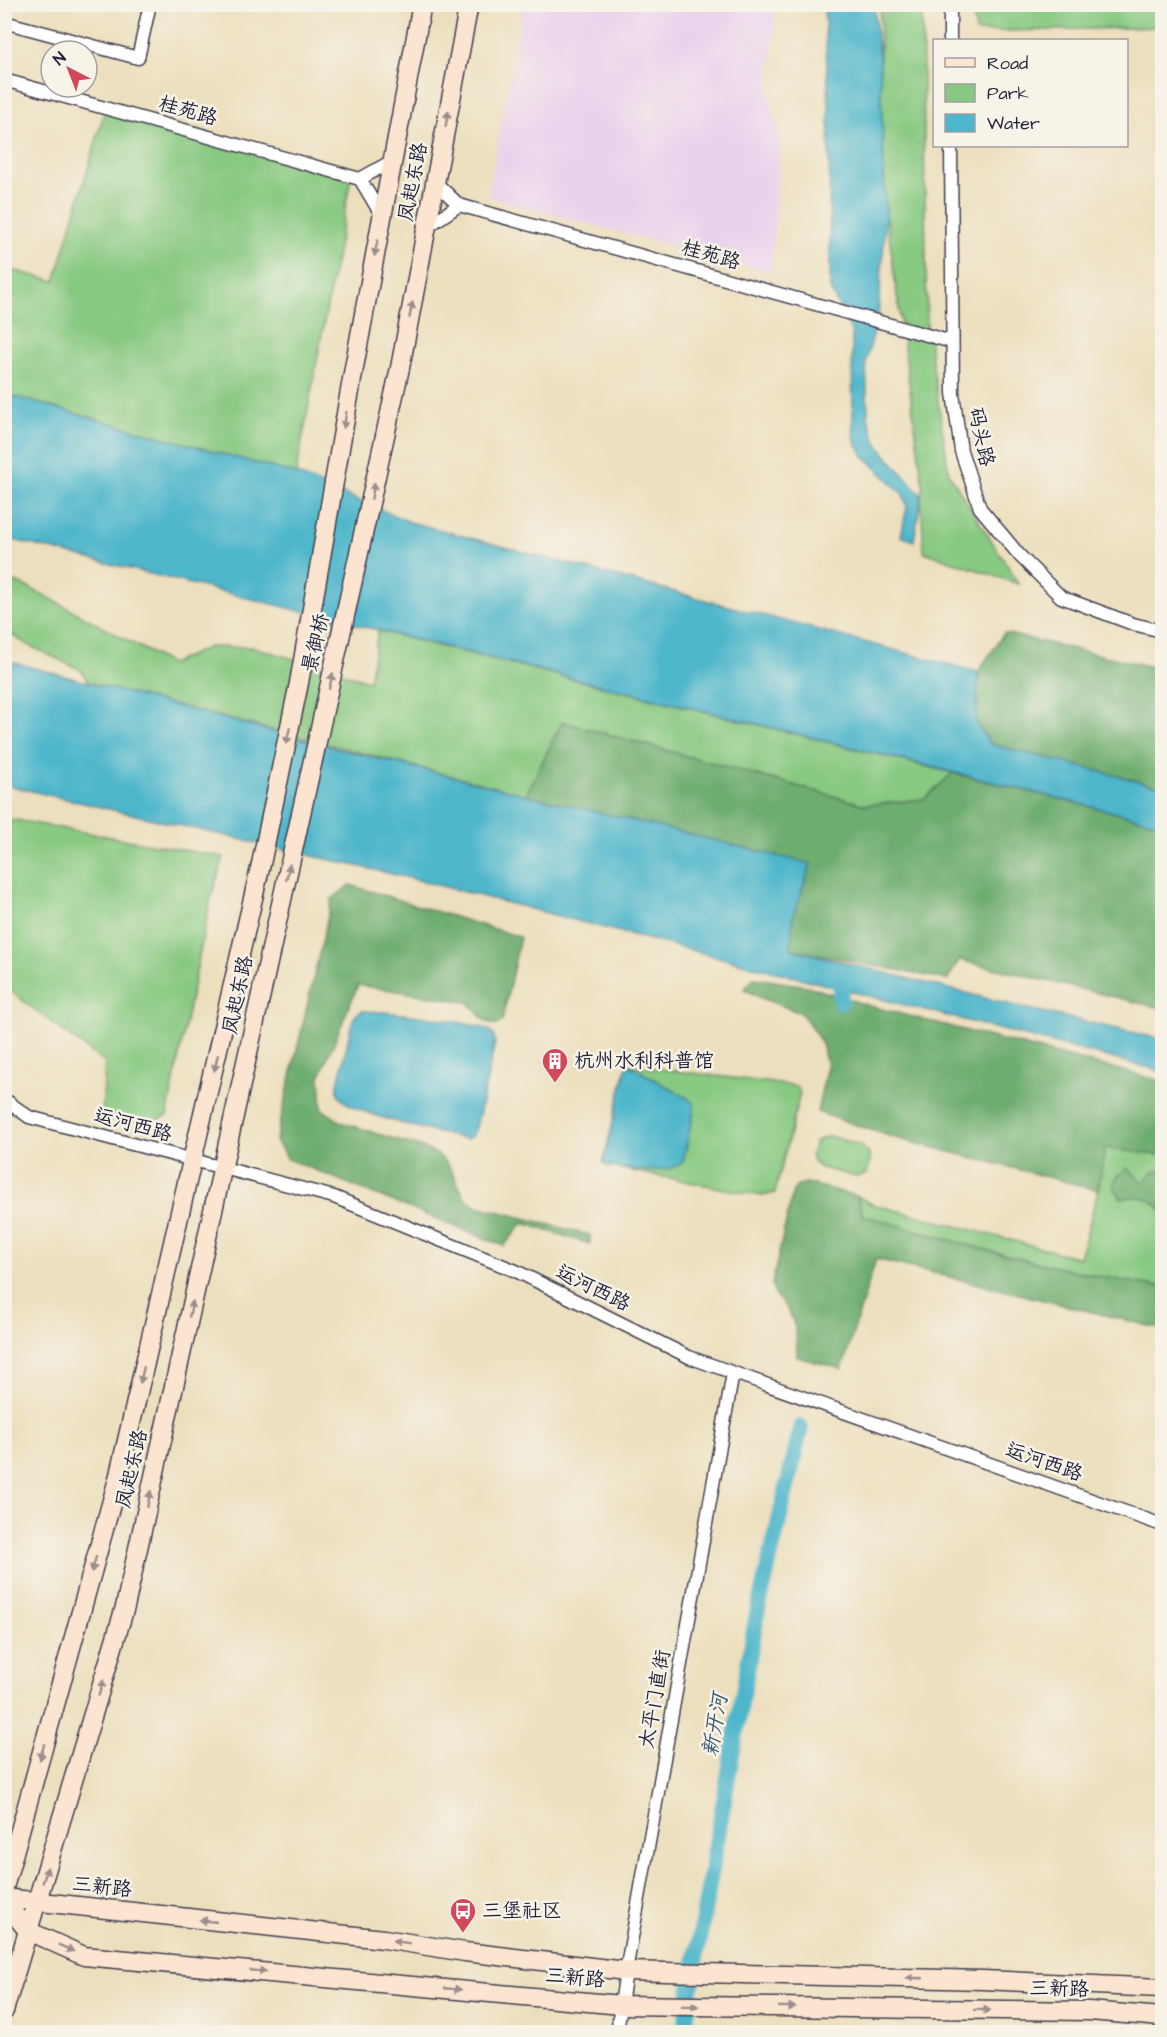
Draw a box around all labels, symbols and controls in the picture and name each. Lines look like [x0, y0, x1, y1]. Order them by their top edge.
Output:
north arrow [39, 39, 99, 99]
legend [933, 39, 1128, 147]
text: N [49, 47, 71, 70]
text: Road [987, 51, 1028, 76]
text: Park [987, 81, 1029, 106]
street label: 桂苑路 [155, 89, 222, 133]
one-way arrow [443, 109, 452, 128]
text: Water [987, 111, 1040, 136]
street label: 凤起东路 [392, 139, 435, 224]
street label: 桂苑路 [678, 233, 745, 277]
one-way arrow [371, 238, 380, 257]
one-way arrow [407, 301, 416, 320]
street label: 码头路 [961, 405, 1001, 470]
one-way arrow [340, 410, 349, 429]
one-way arrow [369, 481, 378, 500]
street label: 景御桥 [296, 611, 336, 675]
one-way arrow [326, 672, 336, 691]
one-way arrow [283, 726, 292, 745]
one-way arrow [284, 862, 293, 881]
street label: 凤起东路 [216, 952, 260, 1037]
building icon: 杭州水利科普馆 [540, 1046, 570, 1084]
place label: 杭州水利科普馆 [574, 1047, 714, 1075]
one-way arrow [210, 1053, 220, 1072]
street label: 运河西路 [91, 1101, 176, 1149]
street label: 运河西路 [551, 1258, 636, 1319]
one-way arrow [187, 1299, 196, 1318]
one-way arrow [137, 1366, 147, 1384]
street label: 凤起东路 [109, 1426, 155, 1511]
street label: 运河西路 [1002, 1436, 1087, 1489]
one-way arrow [144, 1490, 154, 1508]
one-way arrow [89, 1555, 99, 1573]
street label: 太平门直街 [633, 1647, 677, 1751]
one-way arrow [97, 1679, 106, 1697]
water label: 新开河 [695, 1689, 735, 1759]
one-way arrow [37, 1743, 47, 1761]
one-way arrow [41, 1866, 50, 1884]
street label: 三新路 [71, 1870, 134, 1904]
bus stop icon: 三堡社区 [448, 1896, 478, 1934]
place label: 三堡社区 [482, 1897, 562, 1925]
one-way arrow [198, 1916, 217, 1925]
one-way arrow [392, 1937, 411, 1946]
one-way arrow [57, 1943, 74, 1952]
street label: 三新路 [544, 1961, 607, 1995]
one-way arrow [249, 1967, 268, 1976]
one-way arrow [906, 1974, 925, 1983]
street label: 三新路 [1029, 1974, 1090, 2004]
one-way arrow [443, 1984, 462, 1994]
one-way arrow [681, 2001, 700, 2011]
one-way arrow [777, 2002, 796, 2012]
one-way arrow [972, 2005, 991, 2015]

